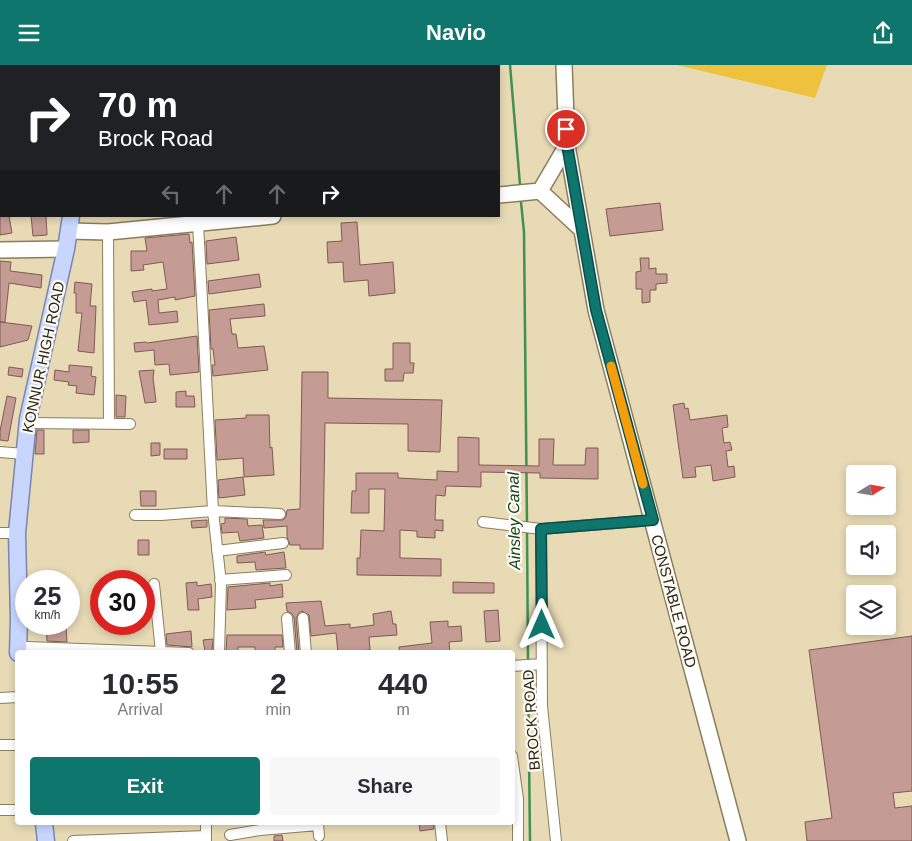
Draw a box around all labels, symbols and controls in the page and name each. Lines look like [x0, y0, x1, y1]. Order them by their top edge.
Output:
icon: menu [15, 19, 43, 47]
icon: share [869, 19, 897, 47]
text: Navio [426, 20, 486, 45]
icon: right [15, 85, 80, 150]
text: 70 m [98, 85, 178, 124]
pin [545, 108, 587, 150]
icon: arrive [552, 115, 580, 143]
text: Brock Road [98, 126, 213, 151]
icon: left [157, 180, 185, 208]
icon: ahead [210, 180, 238, 208]
icon: ahead [263, 180, 291, 208]
icon: right [316, 180, 344, 208]
street label: KONNUR HIGH ROAD [19, 280, 67, 434]
north arrow [846, 465, 896, 515]
map controls [846, 465, 896, 635]
water label: Ainsley Canal [505, 471, 523, 571]
button: sound [846, 525, 896, 575]
street label: CONSTABLE ROAD [648, 533, 700, 670]
speed limit sign: 30 [90, 570, 155, 635]
text: 25 [34, 582, 61, 610]
button: layers [846, 585, 896, 635]
position arrow [515, 598, 567, 650]
text: km/h [34, 608, 61, 622]
text: 10:55 [102, 667, 179, 700]
text: 2 [270, 667, 287, 700]
text: 440 [378, 667, 428, 700]
street label: BROCK ROAD [519, 669, 543, 771]
text: Arrival [118, 701, 163, 718]
text: min [265, 701, 291, 718]
text: m [396, 701, 410, 718]
button: Exit [30, 757, 260, 815]
button: Share [270, 757, 500, 815]

